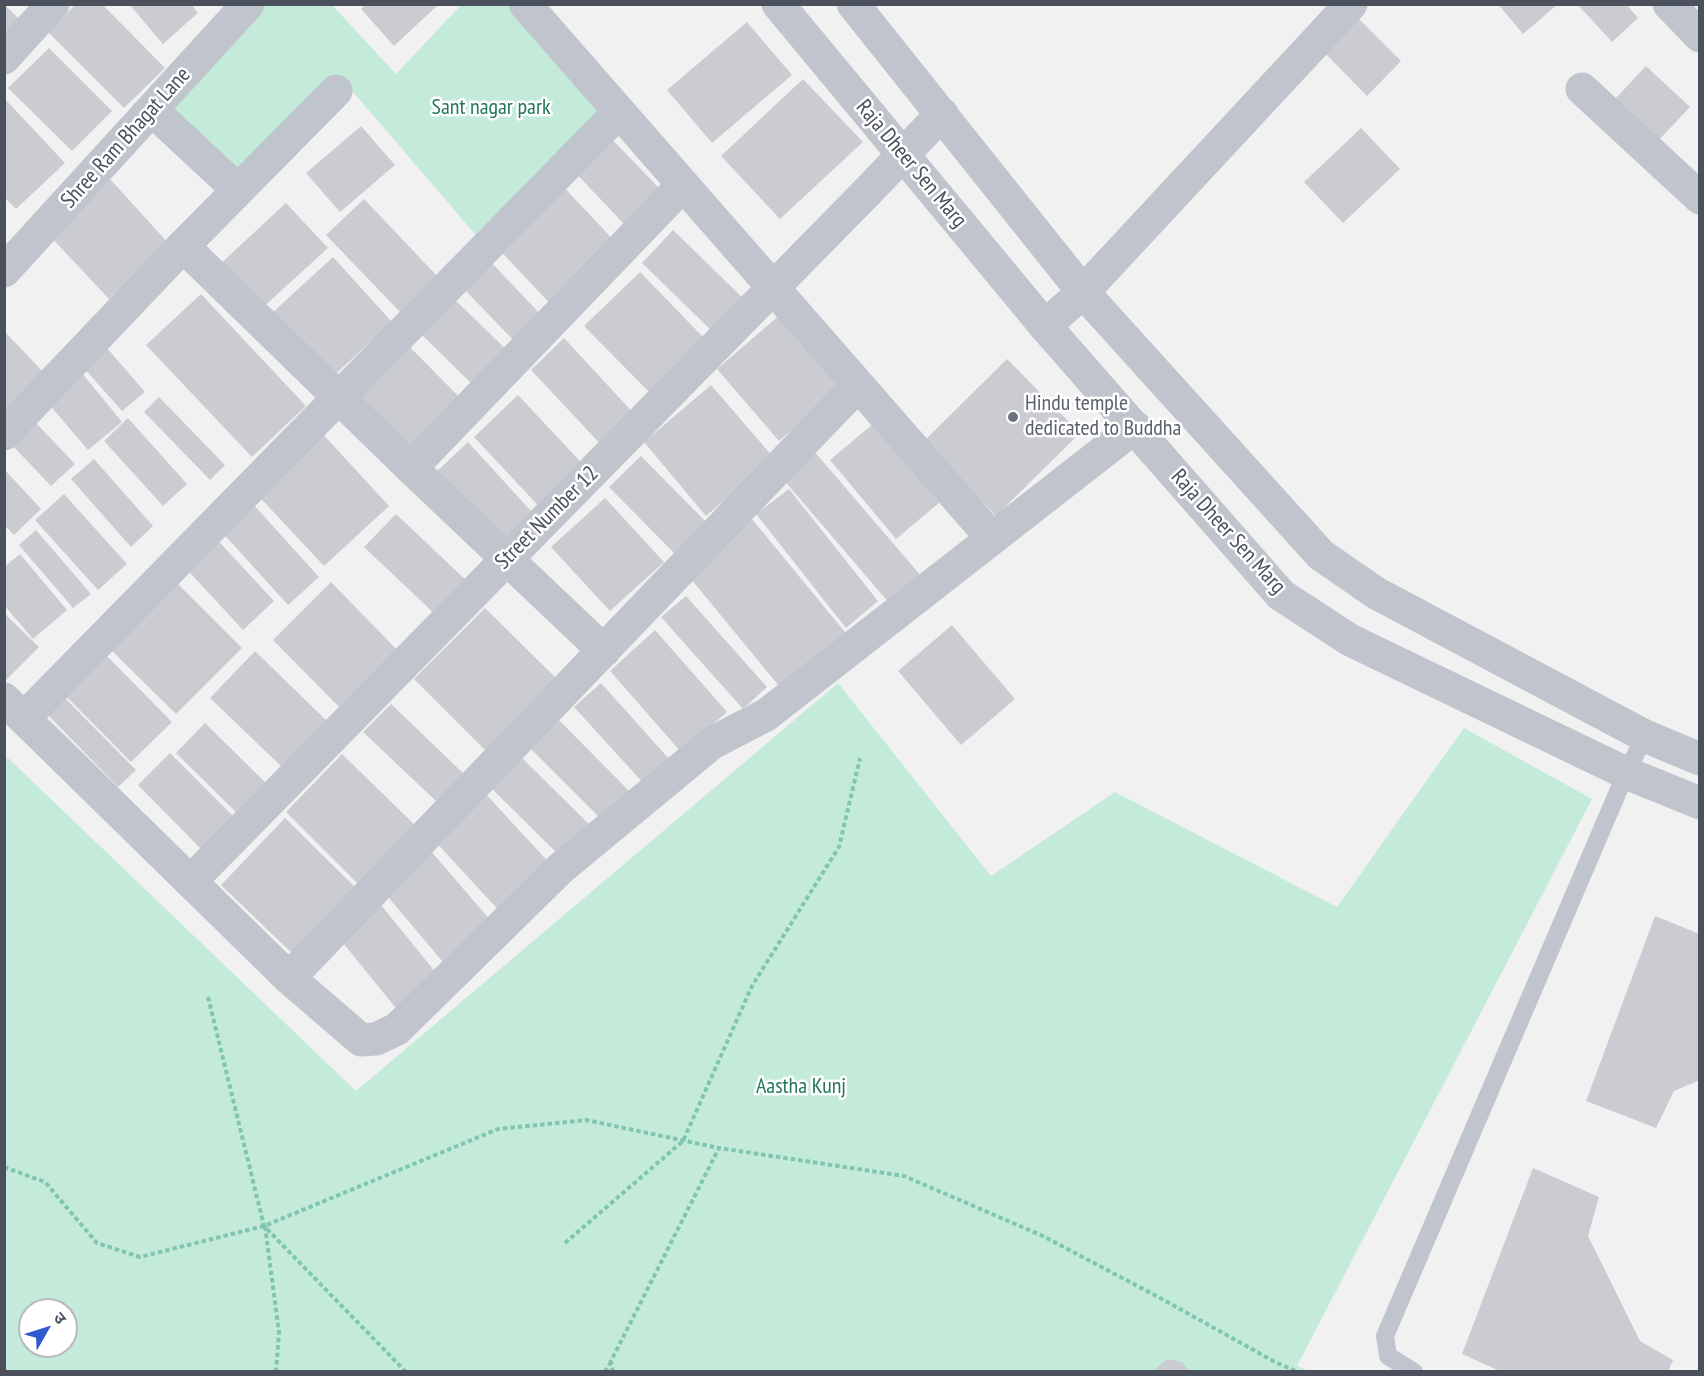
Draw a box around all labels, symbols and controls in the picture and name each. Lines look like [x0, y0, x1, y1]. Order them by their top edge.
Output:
street label: Shree Ram Bhagat Lane [56, 62, 196, 214]
park label: Sant nagar park [432, 95, 550, 121]
street label: Raja Dheer Sen Marg [850, 95, 972, 233]
place label: Hindu temple dedicated to Buddha [1025, 391, 1181, 442]
marker: Hindu temple dedicated to Buddha [1006, 410, 1020, 424]
street label: Street Number 12 [490, 461, 604, 575]
street label: Raja Dheer Sen Marg [1165, 464, 1291, 600]
park label: Aastha Kunj [756, 1074, 846, 1100]
north arrow [18, 1298, 78, 1358]
text: उ [50, 1308, 71, 1328]

